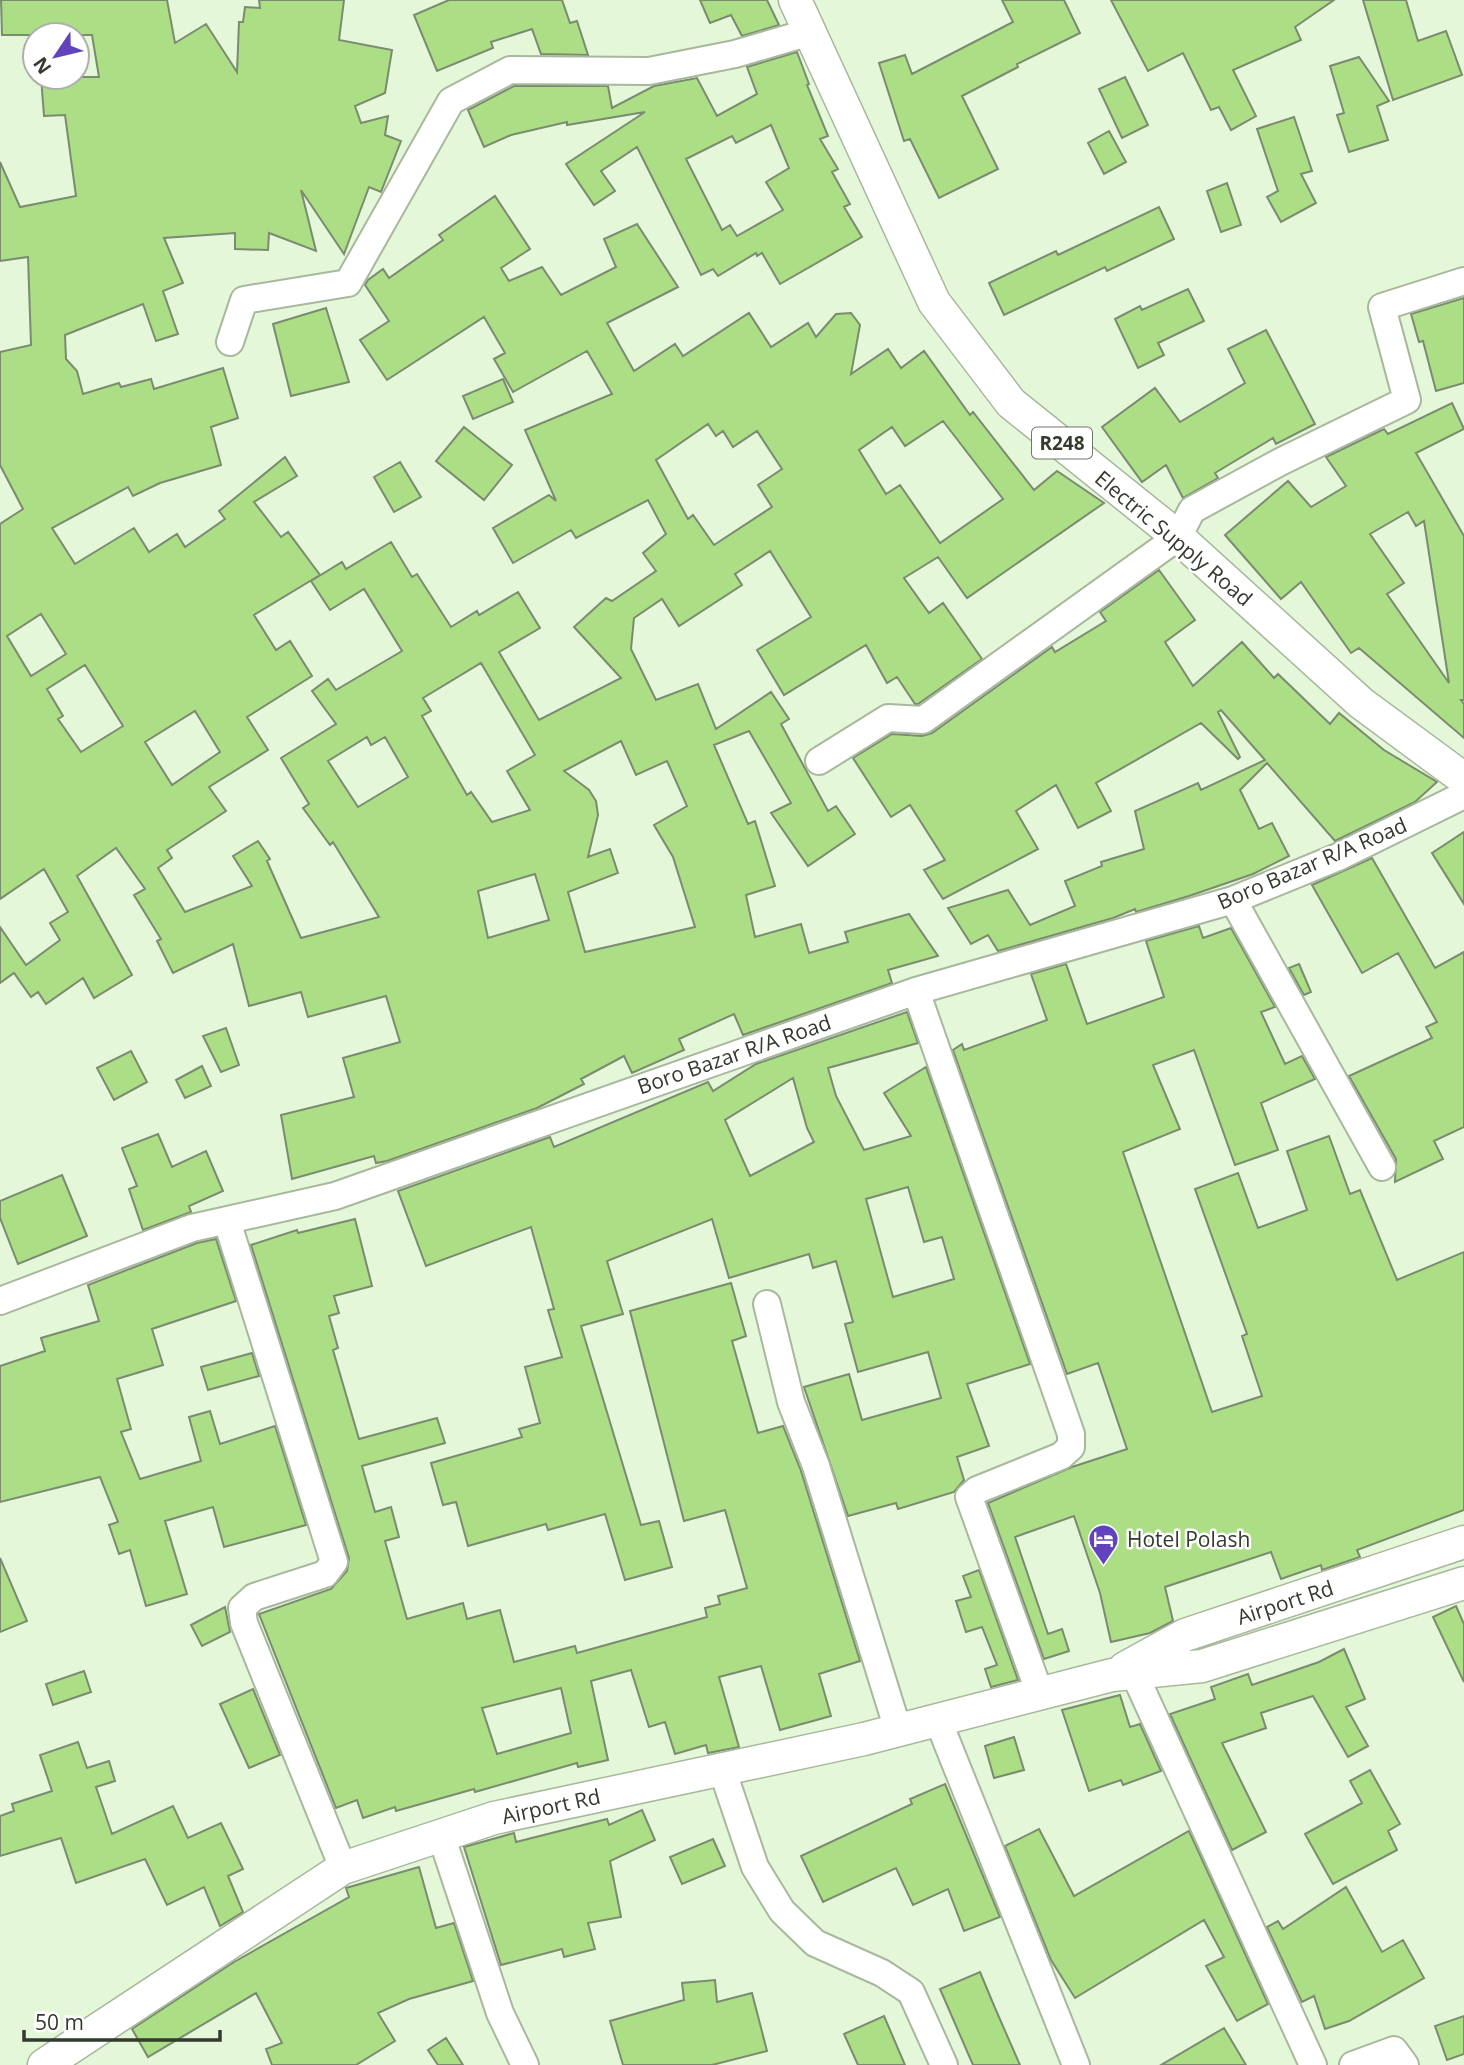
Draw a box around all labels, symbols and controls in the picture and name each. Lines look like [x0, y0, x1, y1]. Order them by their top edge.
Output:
north arrow [21, 21, 91, 91]
text: N [27, 52, 57, 80]
road number: R248 [1032, 428, 1092, 458]
street label: Electric Supply Road [1089, 464, 1259, 612]
street label: Boro Bazar R/A Road [1213, 810, 1411, 916]
street label: Boro Bazar R/A Road [633, 1008, 835, 1100]
hotel icon: Hotel Polash [1087, 1522, 1121, 1566]
place label: Hotel Polash [1127, 1525, 1250, 1553]
street label: Airport Rd [1233, 1573, 1337, 1631]
street label: Airport Rd [499, 1782, 603, 1830]
scale bar [24, 1998, 220, 2042]
text: 50 m [35, 2008, 84, 2036]

